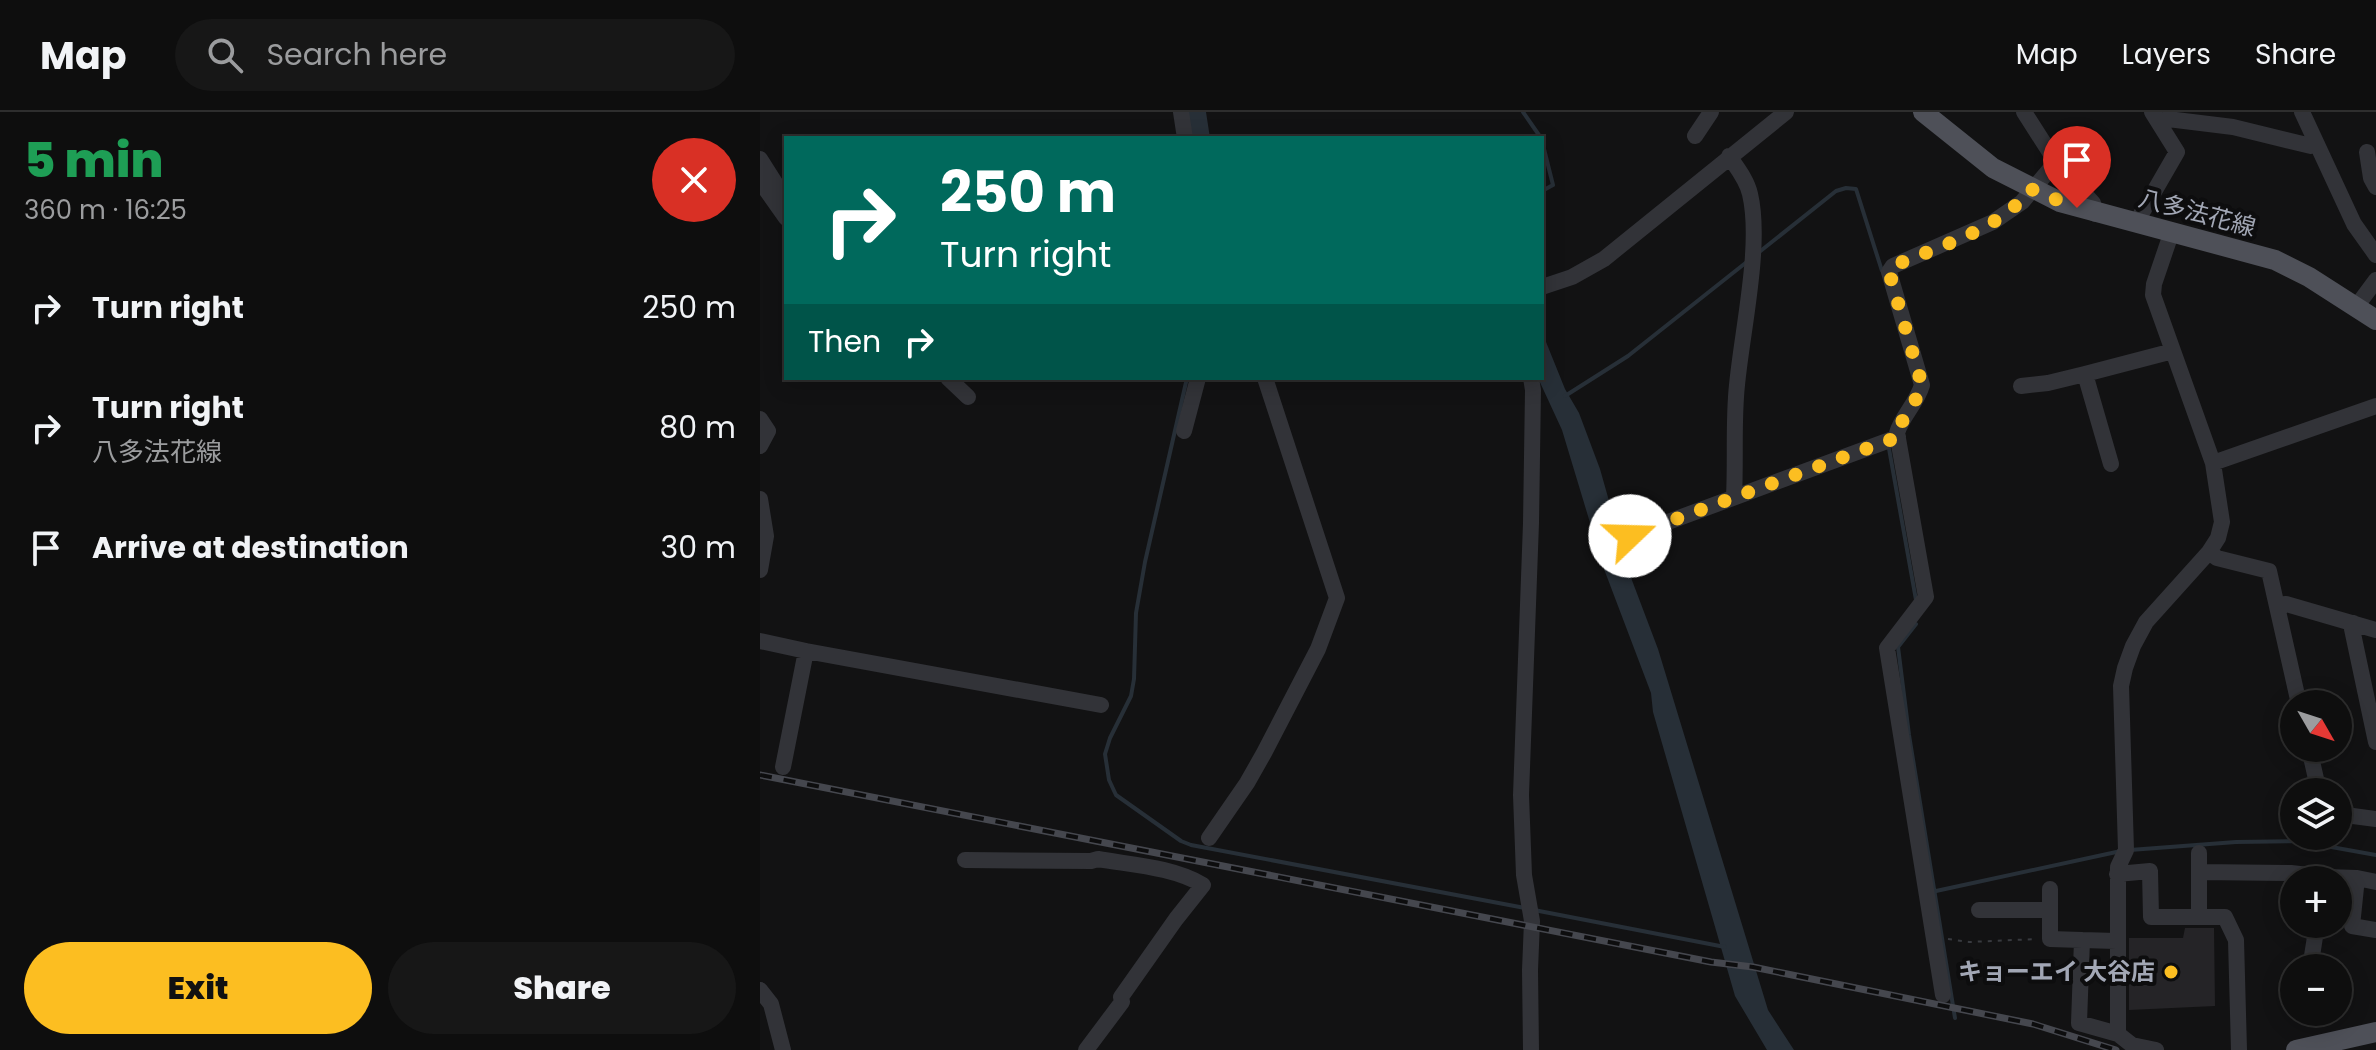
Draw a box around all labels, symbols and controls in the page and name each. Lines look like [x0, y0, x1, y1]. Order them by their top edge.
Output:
search box [175, 19, 735, 91]
text: Map [40, 29, 127, 82]
icon: search [203, 33, 247, 77]
text: Search here [267, 33, 447, 76]
text: Map [2016, 35, 2078, 74]
text: Layers [2122, 35, 2211, 74]
text: Share [2255, 35, 2336, 74]
pin [2043, 126, 2111, 208]
text: 5 min [24, 127, 164, 194]
button: close [652, 138, 736, 222]
icon: arrive [2055, 138, 2099, 182]
text: 250 m [940, 153, 1116, 232]
icon: right [808, 168, 912, 272]
street label: 八多法花線 [2135, 181, 2259, 244]
text: 360 m · 16:25 [24, 192, 187, 228]
text: Turn right [940, 229, 1111, 280]
icon: right [24, 286, 68, 330]
text: Turn right [92, 286, 244, 329]
text: 250 m [642, 286, 736, 329]
text: Then [808, 320, 881, 363]
icon: right [897, 320, 941, 364]
text: Turn right [92, 386, 244, 429]
icon: right [24, 406, 68, 450]
text: 80 m [659, 406, 736, 449]
text: 八多法花線 [92, 434, 222, 470]
position arrow [1588, 494, 1672, 578]
icon: arrive [24, 526, 68, 570]
text: Arrive at destination [92, 526, 409, 569]
text: 30 m [661, 526, 736, 569]
north arrow [2280, 690, 2352, 762]
map controls [2280, 690, 2352, 1026]
button: layers [2280, 778, 2352, 850]
button: + [2280, 866, 2352, 938]
button: Exit [24, 942, 372, 1034]
button: Share [388, 942, 736, 1034]
button: − [2280, 954, 2352, 1026]
place label: キョーエイ 大谷店 [1958, 955, 2155, 988]
marker: キョーエイ 大谷店 [2162, 963, 2180, 981]

